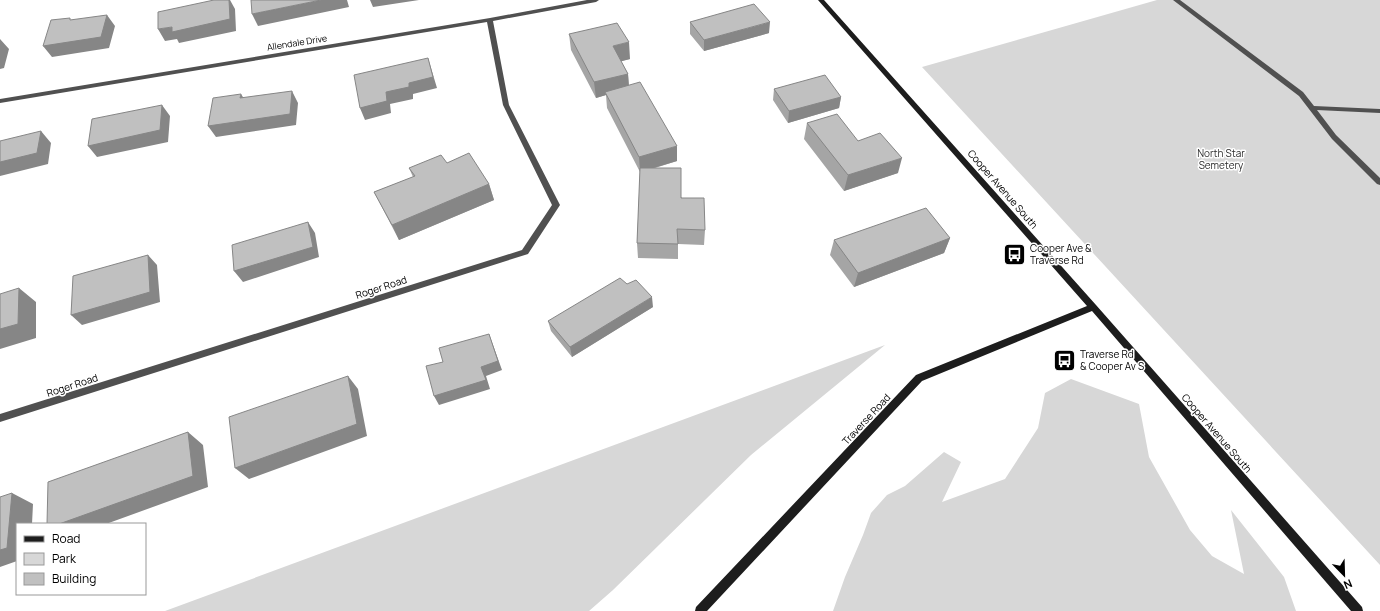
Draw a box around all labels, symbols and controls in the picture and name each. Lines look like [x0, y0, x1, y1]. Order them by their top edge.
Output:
street label: Allendale Drive [266, 31, 328, 54]
street label: Cooper Avenue South [965, 146, 1041, 232]
park label: North Star Semetery [1197, 146, 1245, 172]
bus stop icon: Cooper Ave & Traverse Rd [1002, 241, 1028, 267]
place label: Cooper Ave & Traverse Rd [1030, 241, 1092, 267]
street label: Roger Road [353, 272, 409, 302]
bus stop icon: Traverse Rd & Cooper Av S [1052, 347, 1078, 373]
place label: Traverse Rd & Cooper Av S [1080, 347, 1144, 373]
street label: Roger Road [44, 370, 100, 400]
street label: Traverse Road [839, 390, 893, 448]
street label: Cooper Avenue South [1179, 390, 1255, 476]
legend [16, 523, 146, 595]
text: Road [52, 530, 80, 547]
text: Park [52, 550, 77, 567]
north arrow [1324, 555, 1364, 595]
text: Building [52, 570, 96, 587]
text: N [1341, 576, 1355, 593]

